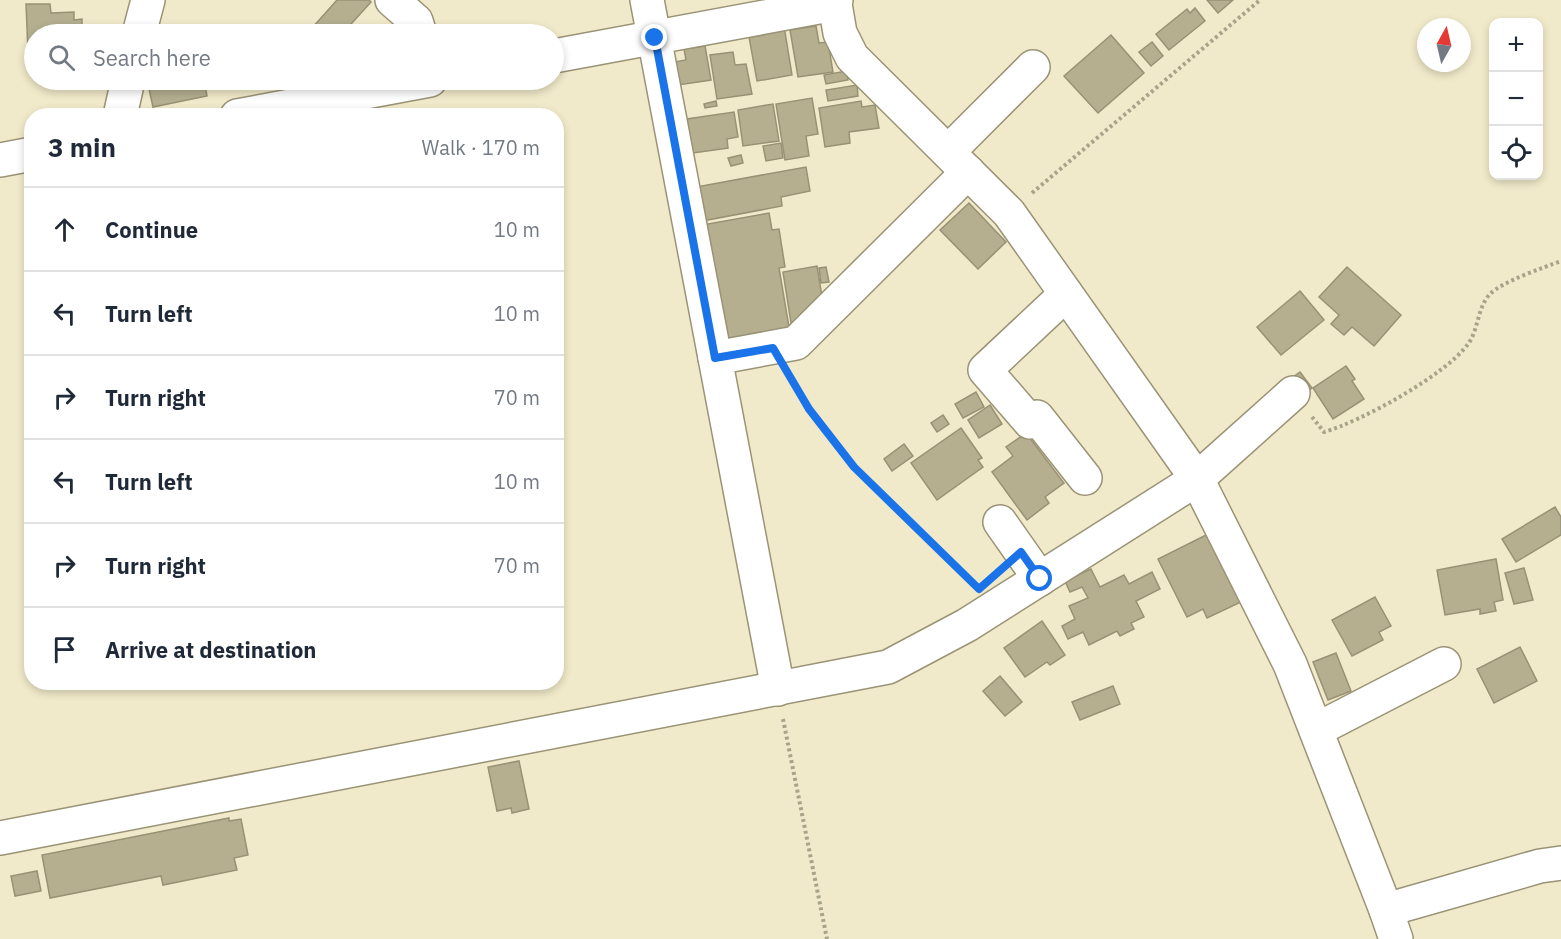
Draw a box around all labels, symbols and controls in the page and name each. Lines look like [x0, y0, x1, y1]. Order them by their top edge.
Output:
north arrow [1417, 18, 1471, 72]
map controls [1489, 18, 1543, 180]
button: + [1489, 18, 1543, 72]
search box [24, 24, 564, 90]
route end [641, 24, 667, 50]
icon: search [45, 41, 78, 74]
text: Search here [93, 43, 211, 72]
button: − [1489, 72, 1543, 126]
button: locate [1489, 126, 1543, 180]
text: 3 min [48, 130, 116, 164]
text: Walk · 170 m [422, 134, 540, 161]
icon: ahead [48, 213, 81, 246]
text: Continue [105, 215, 198, 244]
text: 10 m [494, 216, 540, 243]
icon: left [48, 297, 81, 330]
text: Turn left [105, 299, 193, 328]
text: 10 m [494, 300, 540, 327]
icon: right [48, 381, 81, 414]
text: Turn right [105, 383, 206, 412]
text: 70 m [494, 384, 540, 411]
icon: left [48, 465, 81, 498]
text: Turn left [105, 467, 193, 496]
text: 10 m [494, 468, 540, 495]
icon: right [48, 549, 81, 582]
text: Turn right [105, 551, 206, 580]
text: 70 m [494, 552, 540, 579]
route start [1026, 565, 1052, 591]
icon: arrive [48, 633, 81, 666]
text: Arrive at destination [105, 635, 316, 664]

